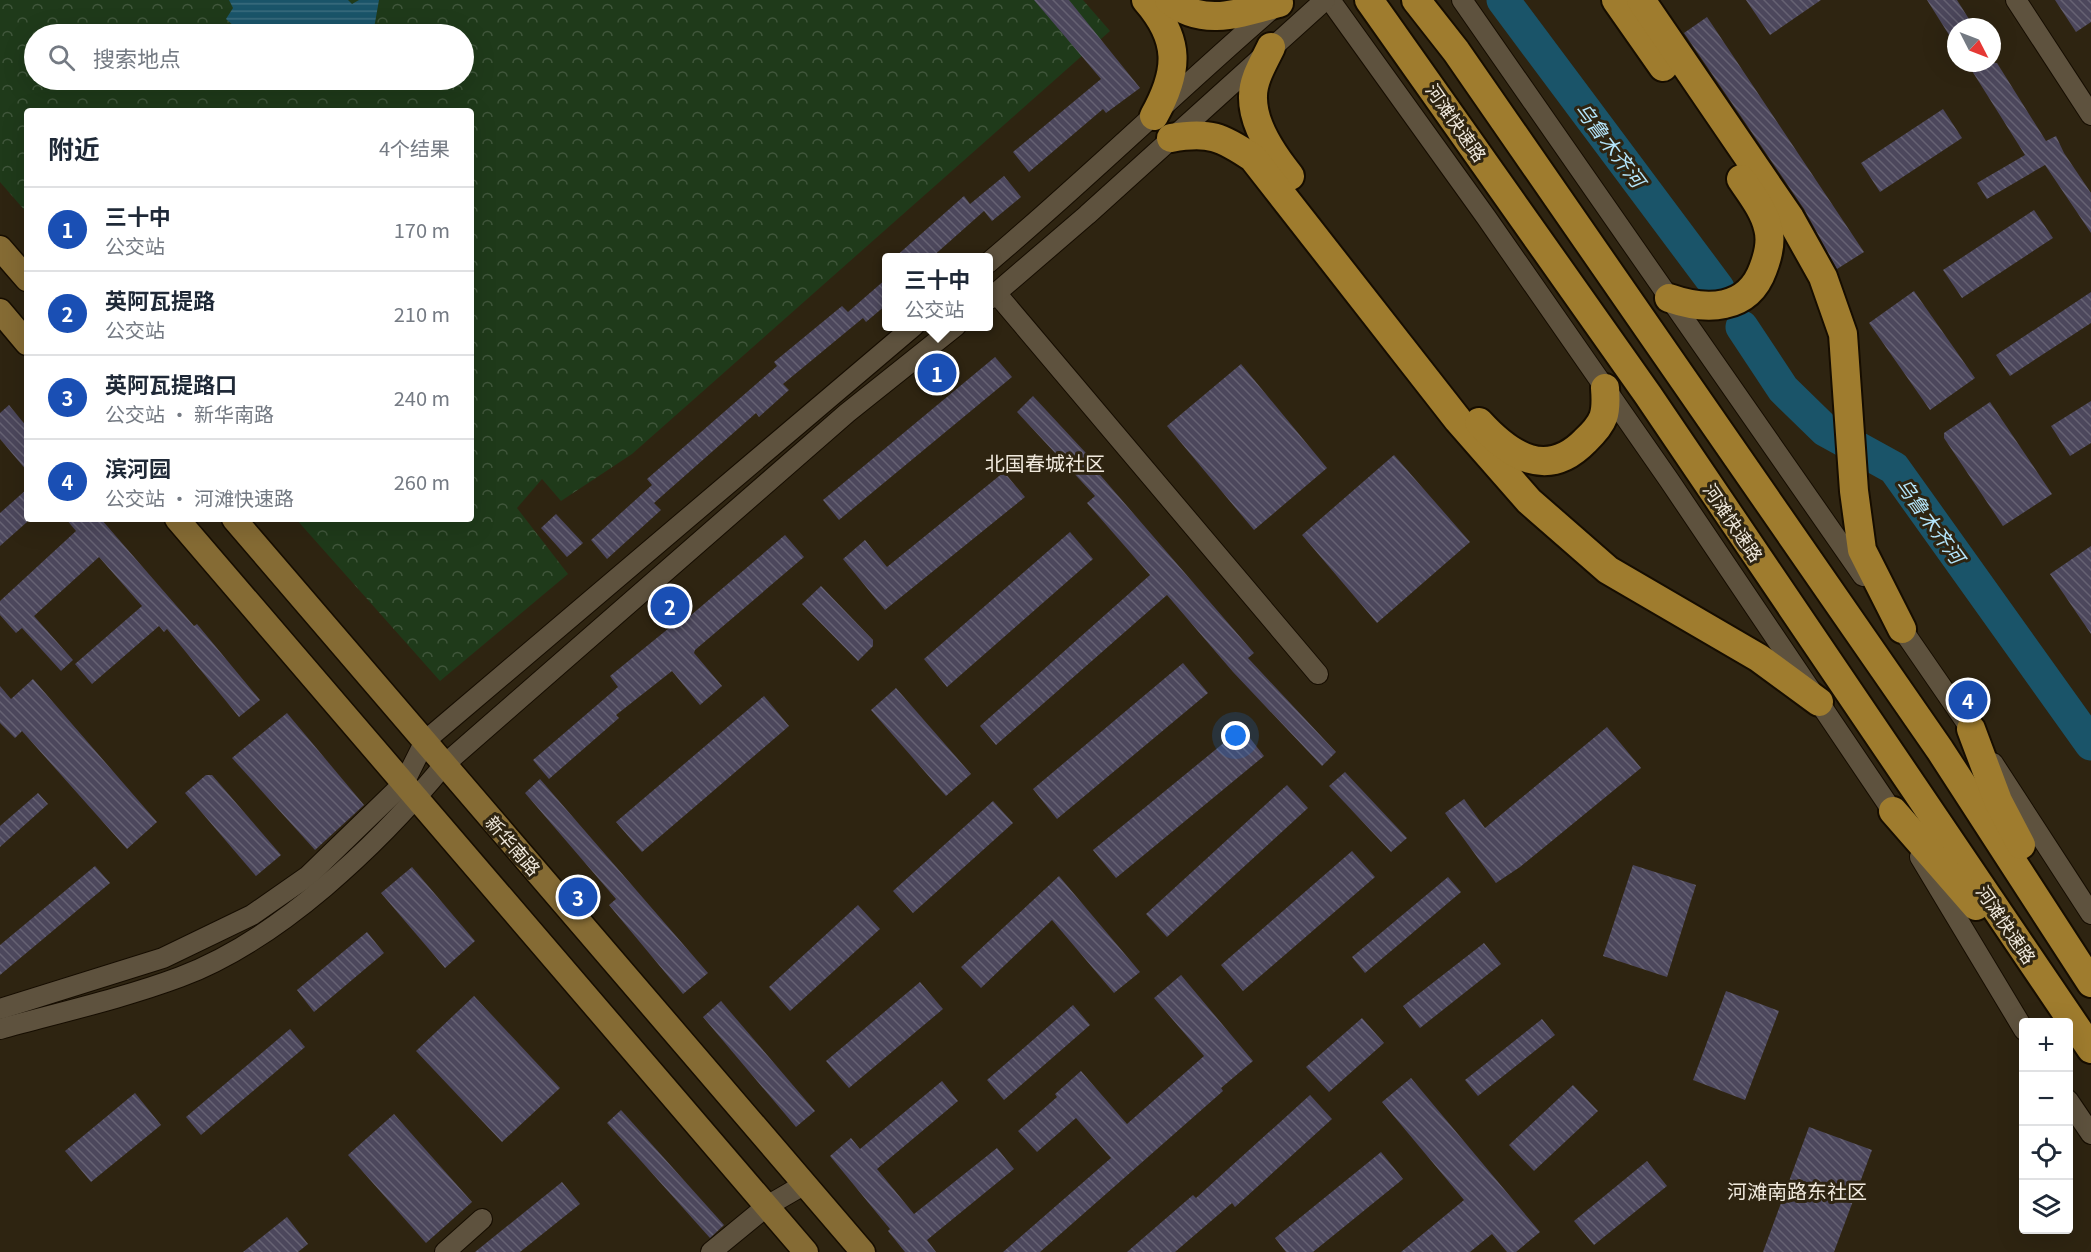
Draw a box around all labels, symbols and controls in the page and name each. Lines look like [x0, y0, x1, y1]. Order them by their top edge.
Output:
north arrow [1947, 18, 2001, 72]
search box [24, 24, 474, 90]
icon: search [45, 41, 78, 74]
text: 搜索地点 [93, 41, 181, 73]
street label: 河滩快速路 [1421, 78, 1493, 166]
water label: 乌鲁木齐河 [1569, 95, 1655, 196]
text: 附近 [48, 129, 100, 166]
text: 4个结果 [379, 133, 450, 162]
text: 三十中 [105, 199, 171, 231]
text: 1 [62, 215, 73, 244]
text: 170 m [394, 215, 450, 244]
text: 公交站 [105, 231, 165, 260]
popup [882, 253, 993, 331]
text: 三十中 [904, 262, 971, 294]
text: 英阿瓦提路 [105, 283, 215, 315]
text: 公交站 [904, 294, 964, 323]
text: 2 [62, 299, 73, 328]
text: 210 m [394, 299, 450, 328]
text: 公交站 [105, 315, 165, 344]
pin: 1 [918, 350, 956, 395]
text: 英阿瓦提路口 [105, 367, 237, 399]
text: 3 [62, 383, 73, 412]
text: 240 m [394, 383, 450, 412]
text: 公交站 · 新华南路 [105, 399, 274, 428]
district label: 北国春城社区 [985, 448, 1105, 477]
text: 滨河园 [105, 451, 171, 483]
text: 4 [62, 467, 73, 496]
text: 260 m [394, 467, 450, 496]
water label: 乌鲁木齐河 [1890, 471, 1974, 572]
street label: 河滩快速路 [1698, 477, 1770, 567]
text: 公交站 · 河滩快速路 [105, 483, 294, 512]
pin: 2 [650, 584, 690, 628]
pin: 4 [1948, 678, 1988, 722]
your location [1221, 721, 1250, 750]
street label: 新华南路 [481, 809, 547, 881]
pin: 3 [558, 874, 598, 920]
street label: 河滩快速路 [1971, 879, 2043, 969]
map controls [2019, 1018, 2073, 1234]
button: + [2019, 1018, 2073, 1072]
button: − [2019, 1072, 2073, 1126]
button: locate [2019, 1126, 2073, 1180]
district label: 河滩南路东社区 [1727, 1176, 1867, 1205]
button: layers [2019, 1180, 2073, 1234]

